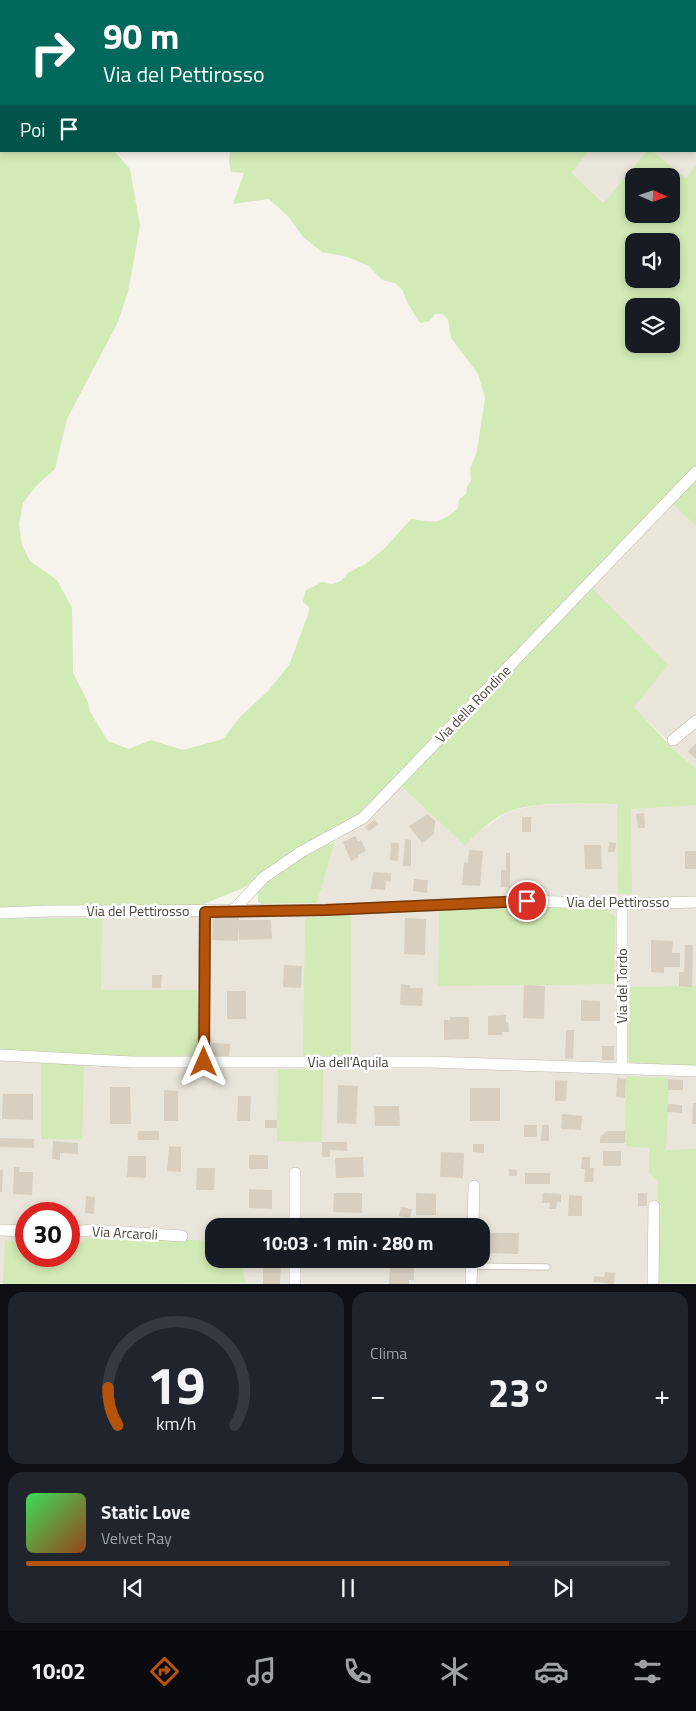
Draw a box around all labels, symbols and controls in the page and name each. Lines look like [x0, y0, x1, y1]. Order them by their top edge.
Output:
text: 90 m [103, 9, 179, 63]
icon: right [20, 20, 85, 85]
text: Via del Pettirosso [103, 57, 265, 91]
text: Poi [20, 115, 45, 144]
icon: arrive [55, 115, 83, 143]
north arrow [625, 168, 680, 222]
map controls [625, 168, 680, 353]
button: sound [625, 233, 680, 288]
button: layers [625, 298, 680, 353]
street label: Via della Rondine [430, 660, 515, 747]
pin [506, 880, 548, 922]
icon: arrive [513, 887, 541, 915]
street label: Via del Pettirosso [567, 891, 669, 912]
street label: Via del Pettirosso [87, 900, 189, 921]
street label: Via del Tordo [611, 948, 632, 1024]
position arrow [177, 1035, 229, 1087]
street label: Via dell'Aquila [308, 1051, 388, 1072]
speed limit sign: 30 [15, 1202, 80, 1267]
street label: Via Arcaroli [92, 1220, 158, 1245]
text: 10:03 · 1 min · 280 m [261, 1228, 434, 1257]
text: Clima [370, 1341, 407, 1365]
text: 19 [147, 1345, 205, 1424]
text: 23° [488, 1364, 552, 1422]
text: − [370, 1373, 386, 1416]
text: + [654, 1373, 670, 1416]
text: km/h [156, 1410, 196, 1437]
text: Static Love [101, 1497, 190, 1526]
text: Velvet Ray [101, 1526, 172, 1550]
icon: previous [119, 1574, 147, 1602]
icon: pause [334, 1574, 362, 1602]
icon: next [549, 1574, 577, 1602]
text: 10:02 [31, 1654, 86, 1688]
icon: directions [147, 1654, 182, 1689]
icon: music [244, 1654, 279, 1689]
icon: phone [340, 1654, 375, 1689]
icon: climate [437, 1654, 472, 1689]
icon: car [534, 1654, 569, 1689]
icon: filters [630, 1654, 665, 1689]

